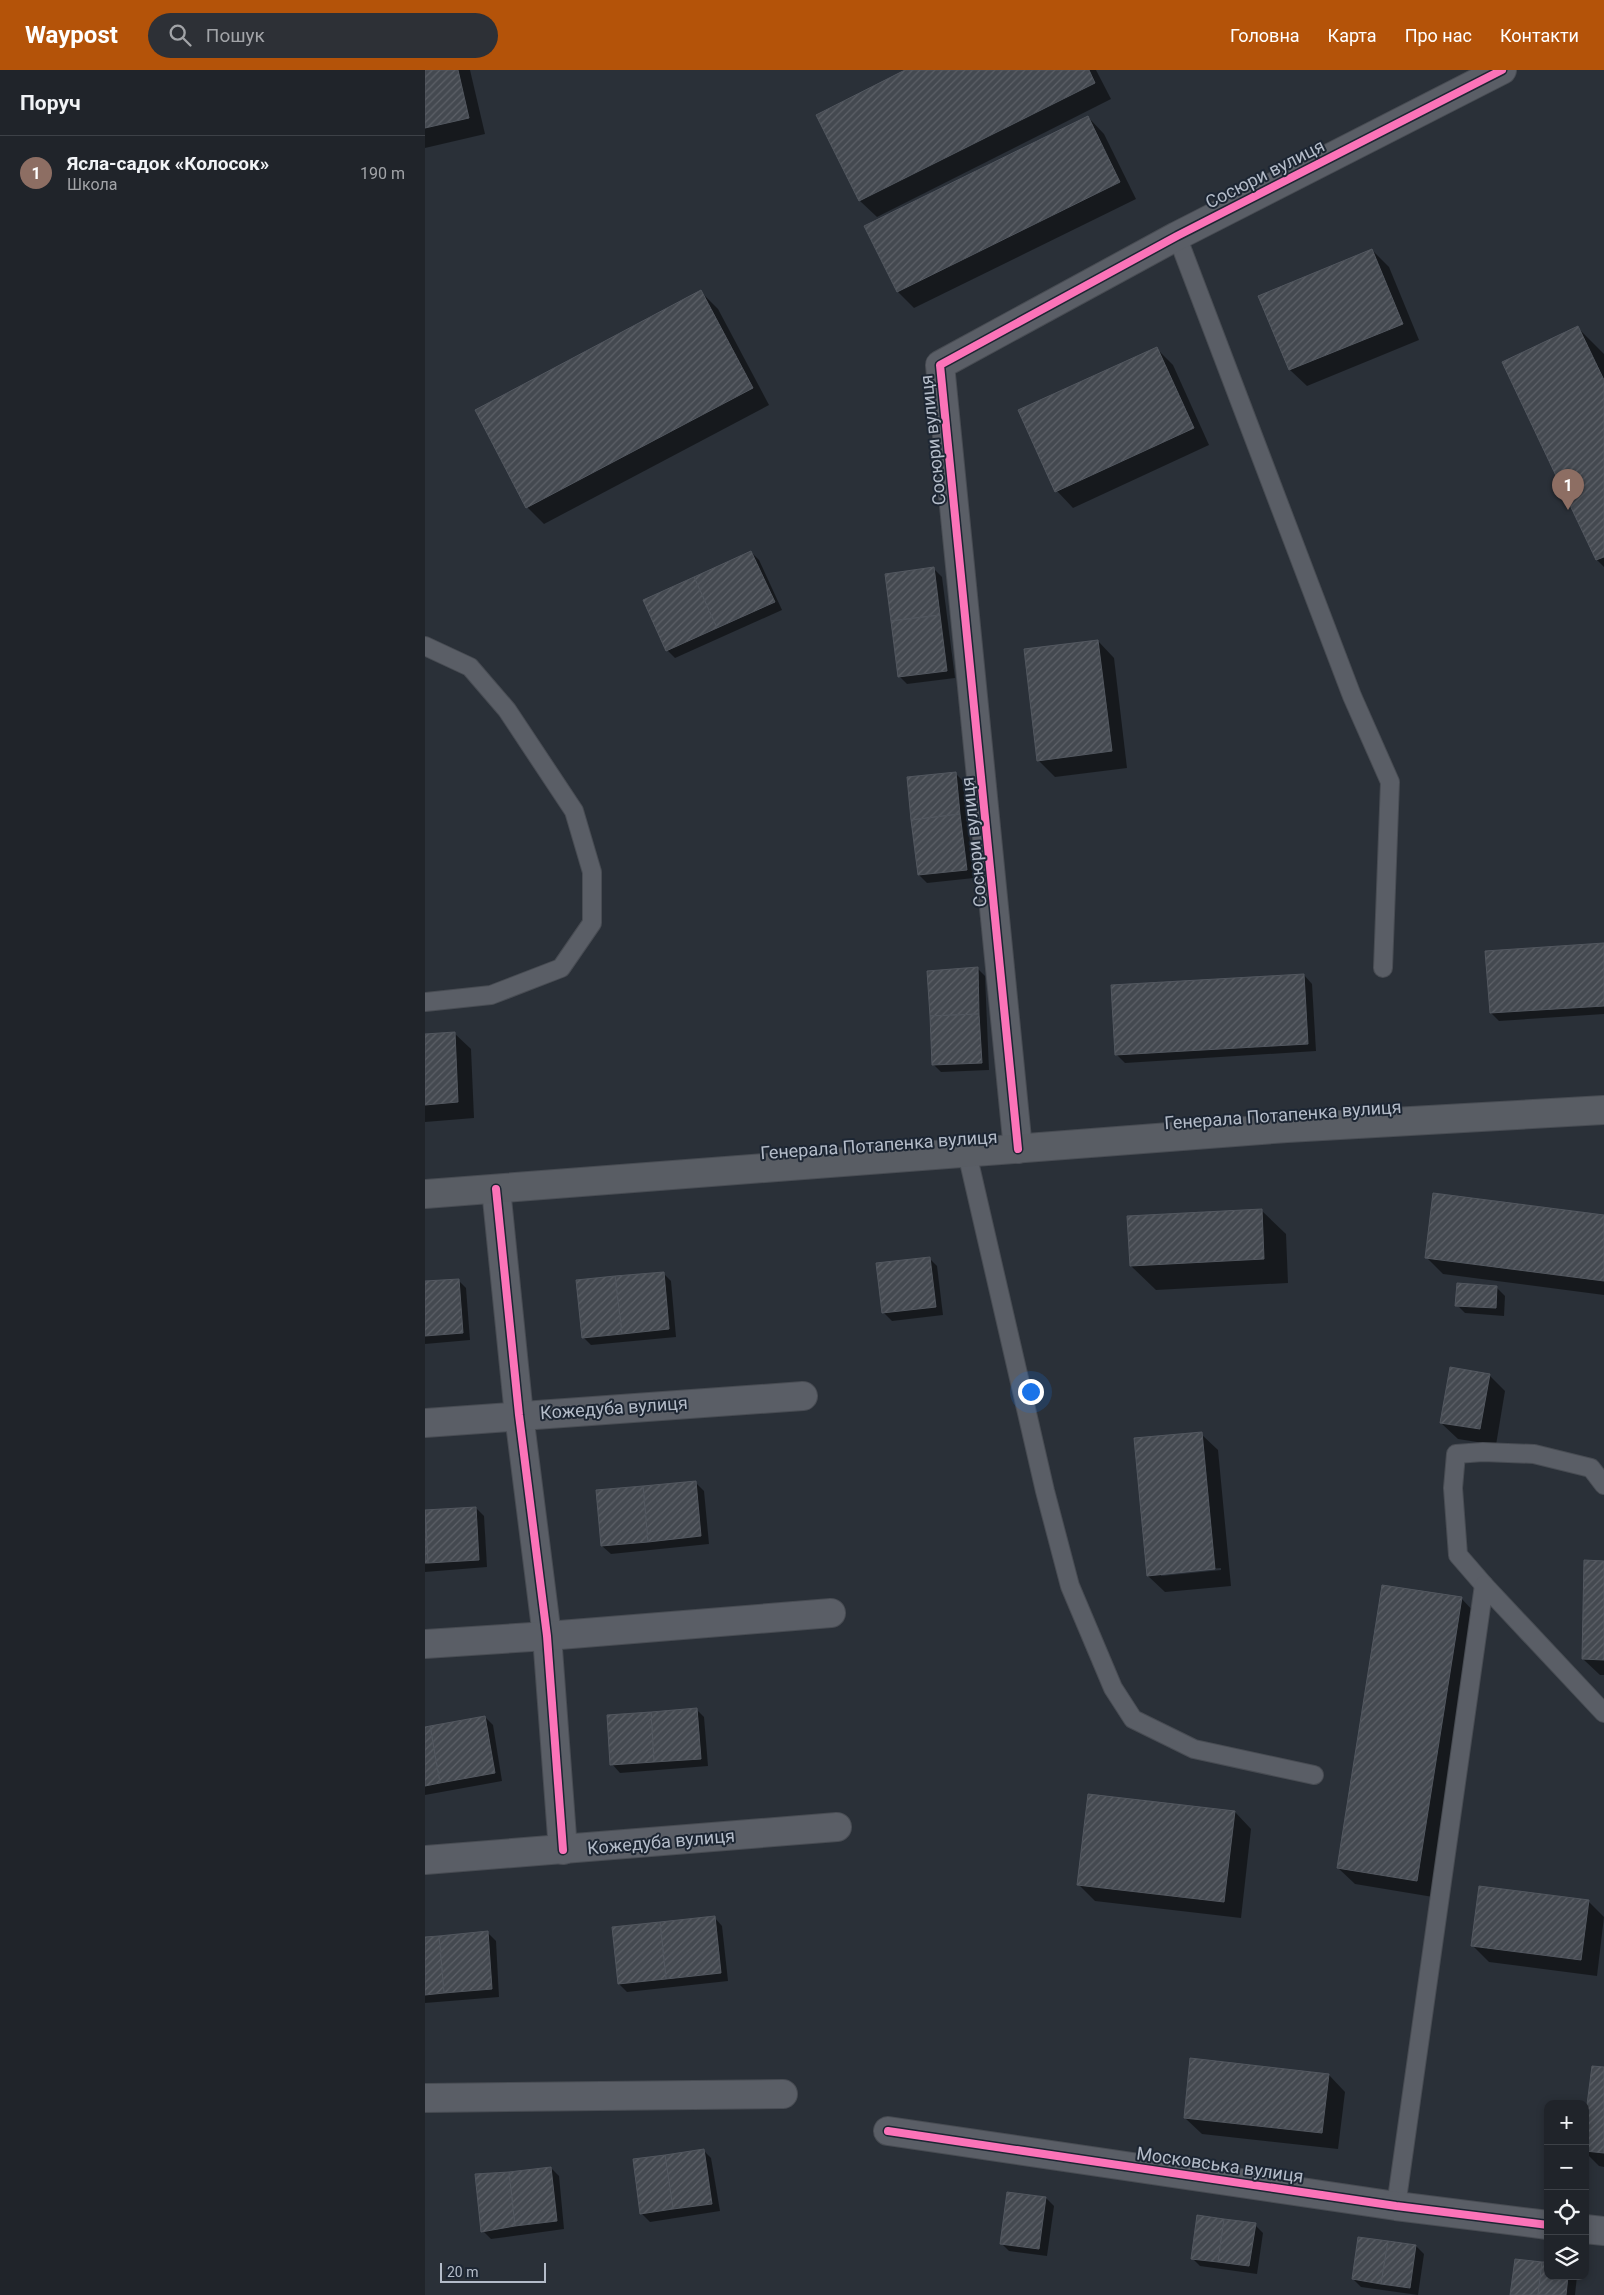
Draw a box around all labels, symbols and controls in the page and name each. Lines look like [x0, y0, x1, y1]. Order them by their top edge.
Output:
search box [148, 13, 498, 58]
text: Waypost [25, 21, 118, 49]
icon: search [166, 21, 194, 49]
text: Пошук [206, 24, 265, 47]
text: Головна [1230, 25, 1300, 46]
text: Карта [1328, 25, 1377, 46]
text: Про нас [1405, 25, 1472, 46]
text: Контакти [1500, 25, 1579, 46]
text: Поруч [20, 91, 81, 115]
street label: Сосюри вулиця [1202, 134, 1328, 213]
text: Ясла-садок «Колосок» [67, 152, 269, 175]
text: 1 [31, 164, 41, 183]
text: 190 m [360, 164, 405, 183]
text: Школа [67, 175, 118, 194]
street label: Сосюри вулиця [915, 374, 950, 506]
pin: 1 [1552, 469, 1584, 510]
street label: Сосюри вулиця [956, 776, 991, 908]
street label: Генерала Потапенка вулиця [1164, 1096, 1402, 1133]
street label: Генерала Потапенка вулиця [760, 1126, 998, 1163]
your location [1018, 1379, 1044, 1405]
street label: Кожедуба вулиця [539, 1392, 689, 1423]
street label: Кожедуба вулиця [586, 1825, 736, 1858]
map controls [1544, 2100, 1589, 2280]
button: + [1544, 2100, 1589, 2145]
street label: Московська вулиця [1135, 2142, 1305, 2187]
button: − [1544, 2145, 1589, 2190]
button: locate [1544, 2190, 1589, 2235]
button: layers [1544, 2235, 1589, 2280]
scale bar [440, 2260, 546, 2283]
text: 20 m [447, 2264, 479, 2280]

